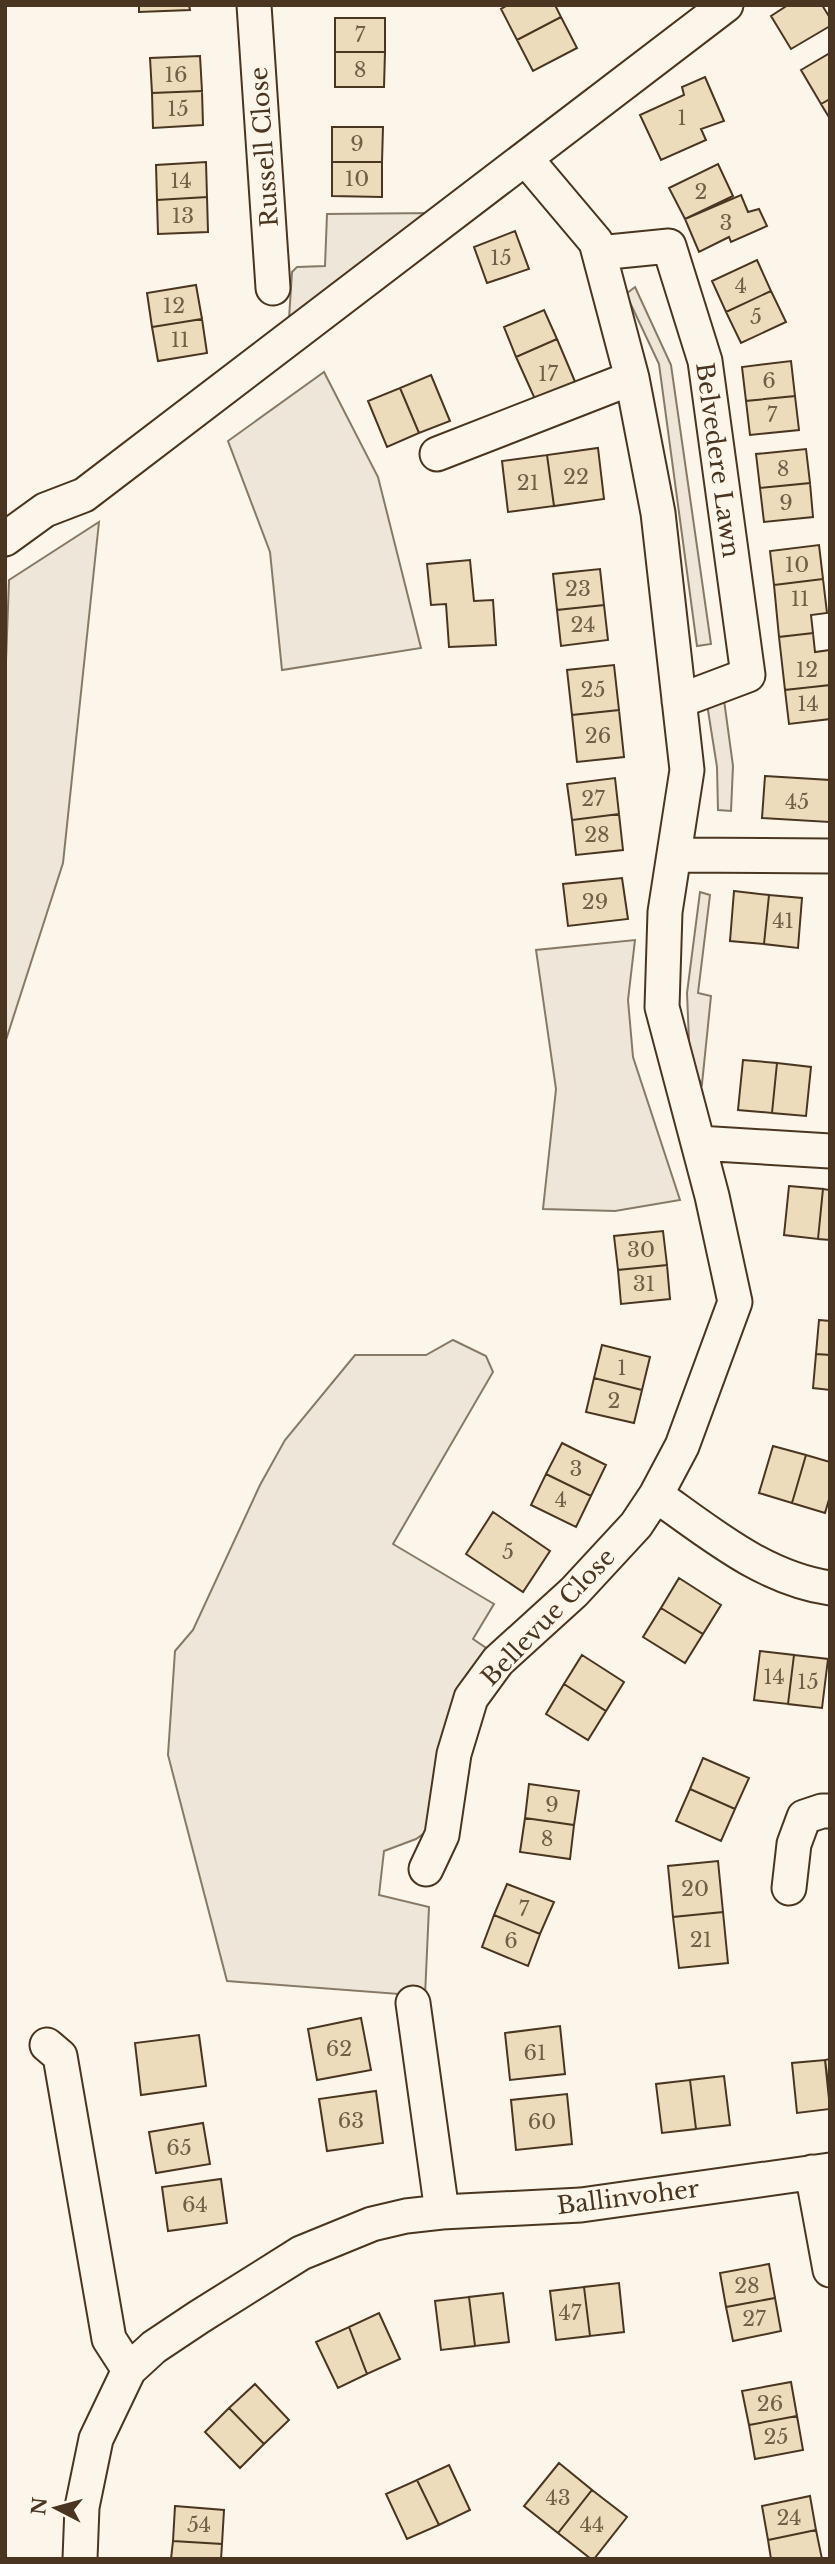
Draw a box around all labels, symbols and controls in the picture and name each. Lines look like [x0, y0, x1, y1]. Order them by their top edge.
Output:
house number: 7 [355, 22, 366, 48]
house number: 8 [354, 57, 366, 83]
house number: 16 [165, 62, 187, 88]
street label: Russell Close [244, 66, 284, 228]
house number: 15 [167, 96, 189, 122]
house number: 1 [677, 105, 687, 131]
house number: 9 [350, 131, 364, 157]
house number: 10 [345, 166, 369, 192]
house number: 14 [170, 168, 192, 194]
house number: 2 [695, 179, 707, 205]
house number: 13 [172, 203, 194, 229]
house number: 3 [720, 210, 732, 236]
house number: 15 [490, 245, 512, 271]
house number: 4 [735, 273, 747, 299]
house number: 12 [163, 293, 185, 319]
house number: 5 [750, 304, 762, 330]
house number: 11 [171, 327, 189, 353]
house number: 17 [538, 361, 558, 387]
street label: Belvedere Lawn [690, 361, 746, 559]
house number: 6 [762, 368, 776, 394]
house number: 7 [767, 402, 778, 428]
house number: 8 [777, 456, 789, 482]
house number: 22 [563, 464, 589, 490]
house number: 21 [517, 470, 539, 496]
house number: 9 [779, 490, 793, 516]
house number: 10 [785, 552, 809, 578]
house number: 23 [565, 576, 591, 602]
house number: 11 [791, 586, 809, 612]
house number: 24 [570, 612, 596, 638]
house number: 12 [796, 657, 818, 683]
house number: 25 [581, 677, 605, 703]
house number: 14 [797, 691, 819, 717]
house number: 26 [585, 723, 611, 749]
house number: 27 [581, 786, 605, 812]
house number: 45 [785, 789, 809, 815]
house number: 28 [584, 822, 610, 848]
house number: 29 [582, 889, 608, 915]
house number: 41 [772, 908, 794, 934]
house number: 30 [627, 1237, 655, 1263]
house number: 31 [633, 1271, 655, 1297]
house number: 1 [617, 1355, 627, 1381]
house number: 2 [608, 1388, 620, 1414]
house number: 3 [570, 1456, 582, 1482]
house number: 4 [555, 1487, 567, 1513]
house number: 5 [502, 1539, 514, 1565]
street label: Bellevue Close [475, 1542, 621, 1692]
house number: 14 [763, 1664, 785, 1690]
house number: 15 [797, 1669, 819, 1695]
house number: 9 [545, 1792, 559, 1818]
house number: 8 [541, 1826, 553, 1852]
house number: 20 [681, 1876, 709, 1902]
house number: 7 [519, 1896, 530, 1922]
house number: 21 [690, 1927, 712, 1953]
house number: 6 [504, 1928, 518, 1954]
house number: 62 [326, 2036, 352, 2062]
house number: 61 [524, 2040, 546, 2066]
house number: 63 [338, 2108, 364, 2134]
house number: 60 [528, 2109, 556, 2135]
house number: 65 [166, 2135, 192, 2161]
street label: Ballinvoher [555, 2174, 701, 2220]
house number: 64 [182, 2192, 208, 2218]
house number: 28 [734, 2273, 760, 2299]
house number: 47 [559, 2300, 582, 2326]
house number: 27 [742, 2306, 766, 2332]
house number: 26 [757, 2391, 783, 2417]
house number: 25 [764, 2424, 788, 2450]
north arrow [21, 2473, 91, 2543]
house number: 43 [545, 2485, 571, 2511]
text: N [27, 2496, 52, 2516]
house number: 24 [776, 2505, 802, 2531]
house number: 54 [187, 2512, 211, 2538]
house number: 44 [580, 2512, 604, 2538]

